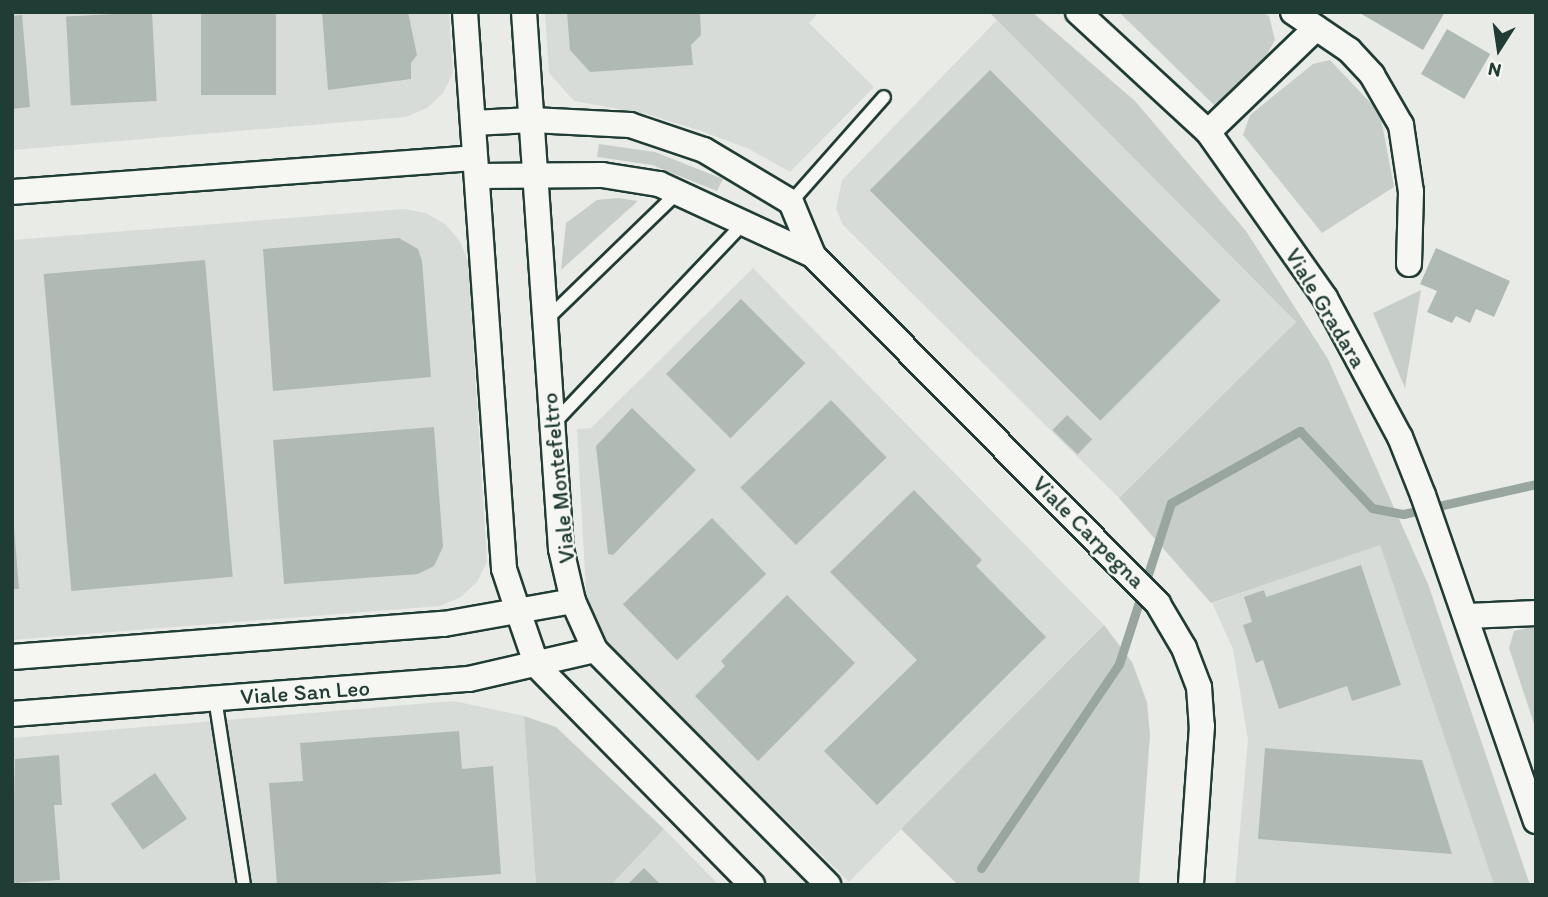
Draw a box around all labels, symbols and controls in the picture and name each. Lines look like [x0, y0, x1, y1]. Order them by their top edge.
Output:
north arrow [1464, 14, 1534, 84]
text: N [1486, 57, 1503, 83]
street label: Viale Gradara [1279, 243, 1373, 373]
street label: Viale Montefeltro [535, 391, 581, 565]
street label: Viale Carpegna [1027, 470, 1151, 594]
street label: Viale San Leo [239, 674, 371, 710]

